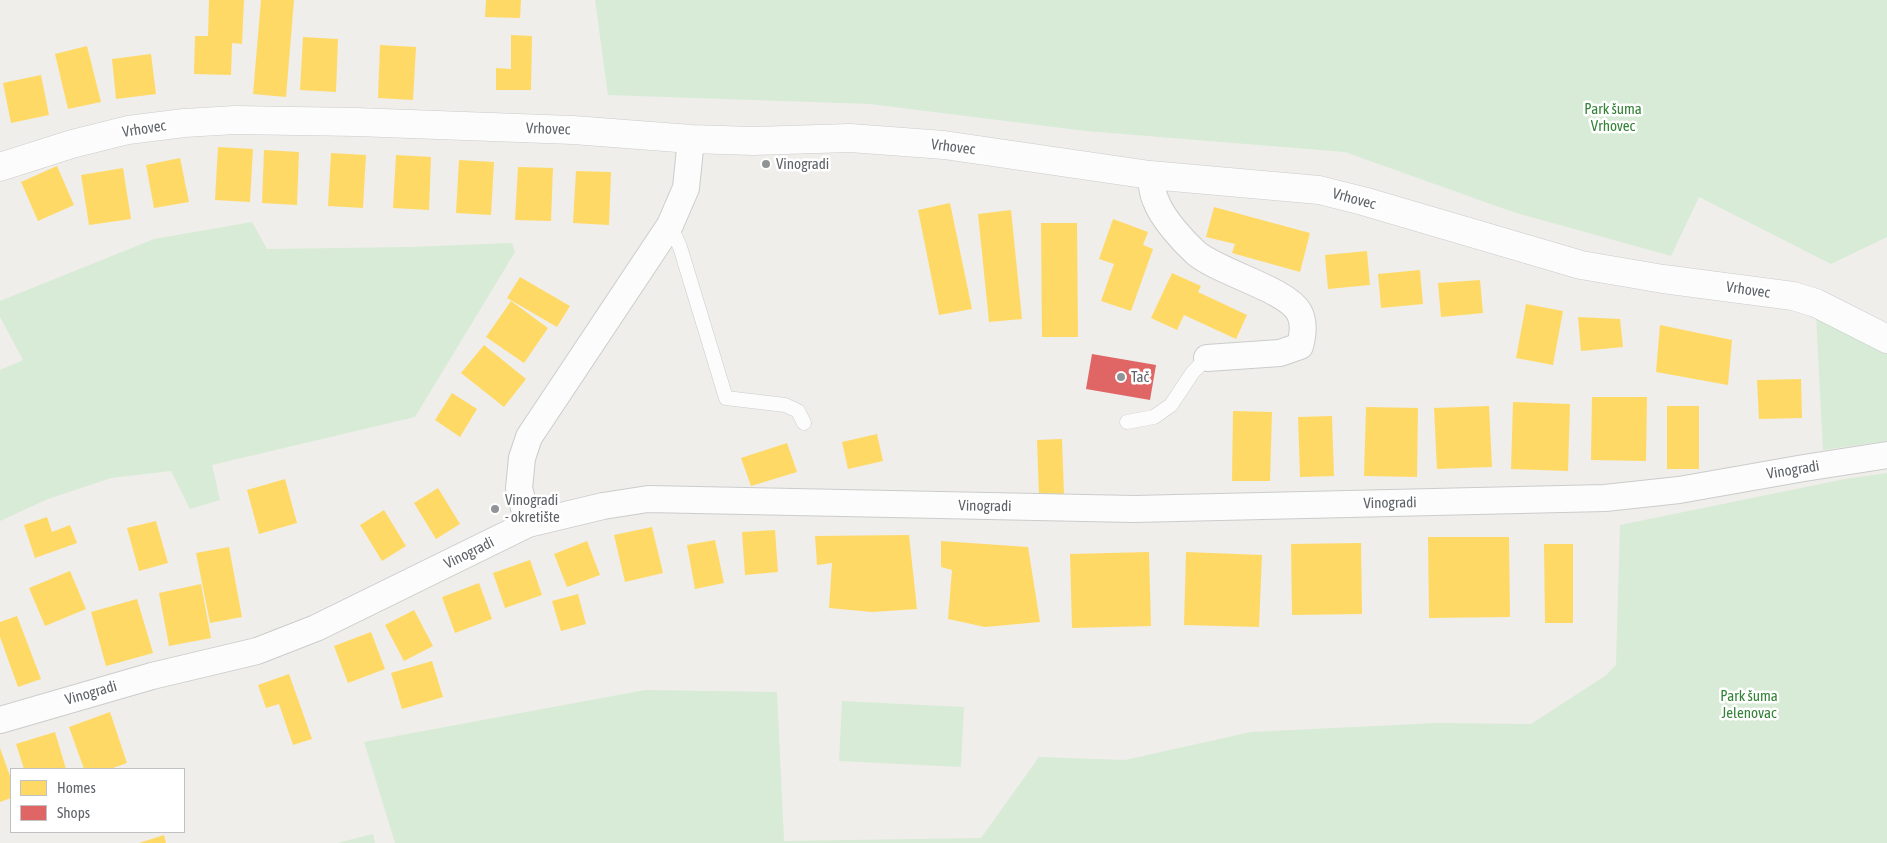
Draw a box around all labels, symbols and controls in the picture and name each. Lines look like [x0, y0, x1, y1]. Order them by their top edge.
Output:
park label: Park šuma Vrhovec [1584, 100, 1642, 135]
street label: Vrhovec [121, 117, 167, 141]
street label: Vrhovec [526, 119, 570, 139]
street label: Vrhovec [930, 135, 976, 159]
place label: Vinogradi [776, 155, 829, 173]
marker: Vinogradi [760, 158, 772, 170]
street label: Vrhovec [1330, 185, 1378, 213]
street label: Vrhovec [1725, 278, 1771, 302]
place label: Tač [1131, 368, 1149, 386]
marker: Tač [1115, 371, 1127, 383]
street label: Vinogradi [1765, 457, 1821, 483]
place label: Vinogradi - okretište [505, 491, 560, 526]
street label: Vinogradi [1363, 494, 1417, 512]
street label: Vinogradi [958, 497, 1012, 515]
marker: Vinogradi - okretište [489, 503, 501, 515]
street label: Vinogradi [441, 533, 497, 573]
street label: Vinogradi [63, 677, 119, 709]
park label: Park šuma Jelenovac [1720, 687, 1778, 722]
legend [10, 768, 185, 833]
text: Homes [57, 779, 96, 796]
text: Shops [57, 804, 90, 821]

